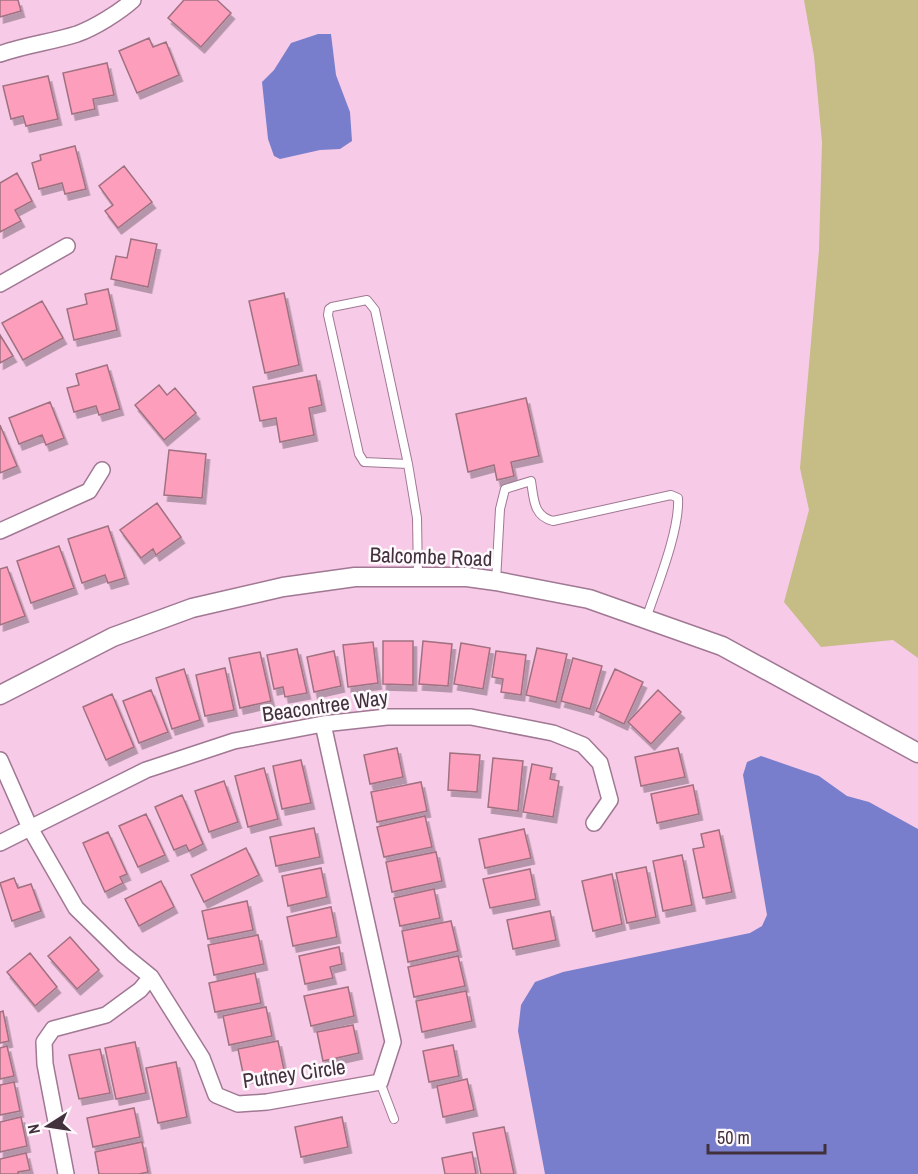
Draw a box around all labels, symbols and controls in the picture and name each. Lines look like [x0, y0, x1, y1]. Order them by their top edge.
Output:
street label: Balcombe Road [369, 540, 493, 573]
street label: Beacontree Way [260, 682, 390, 729]
street label: Putney Circle [241, 1052, 347, 1095]
north arrow [18, 1096, 78, 1156]
scale bar [708, 1117, 825, 1155]
text: N [22, 1122, 45, 1136]
text: 50 m [717, 1125, 750, 1150]

